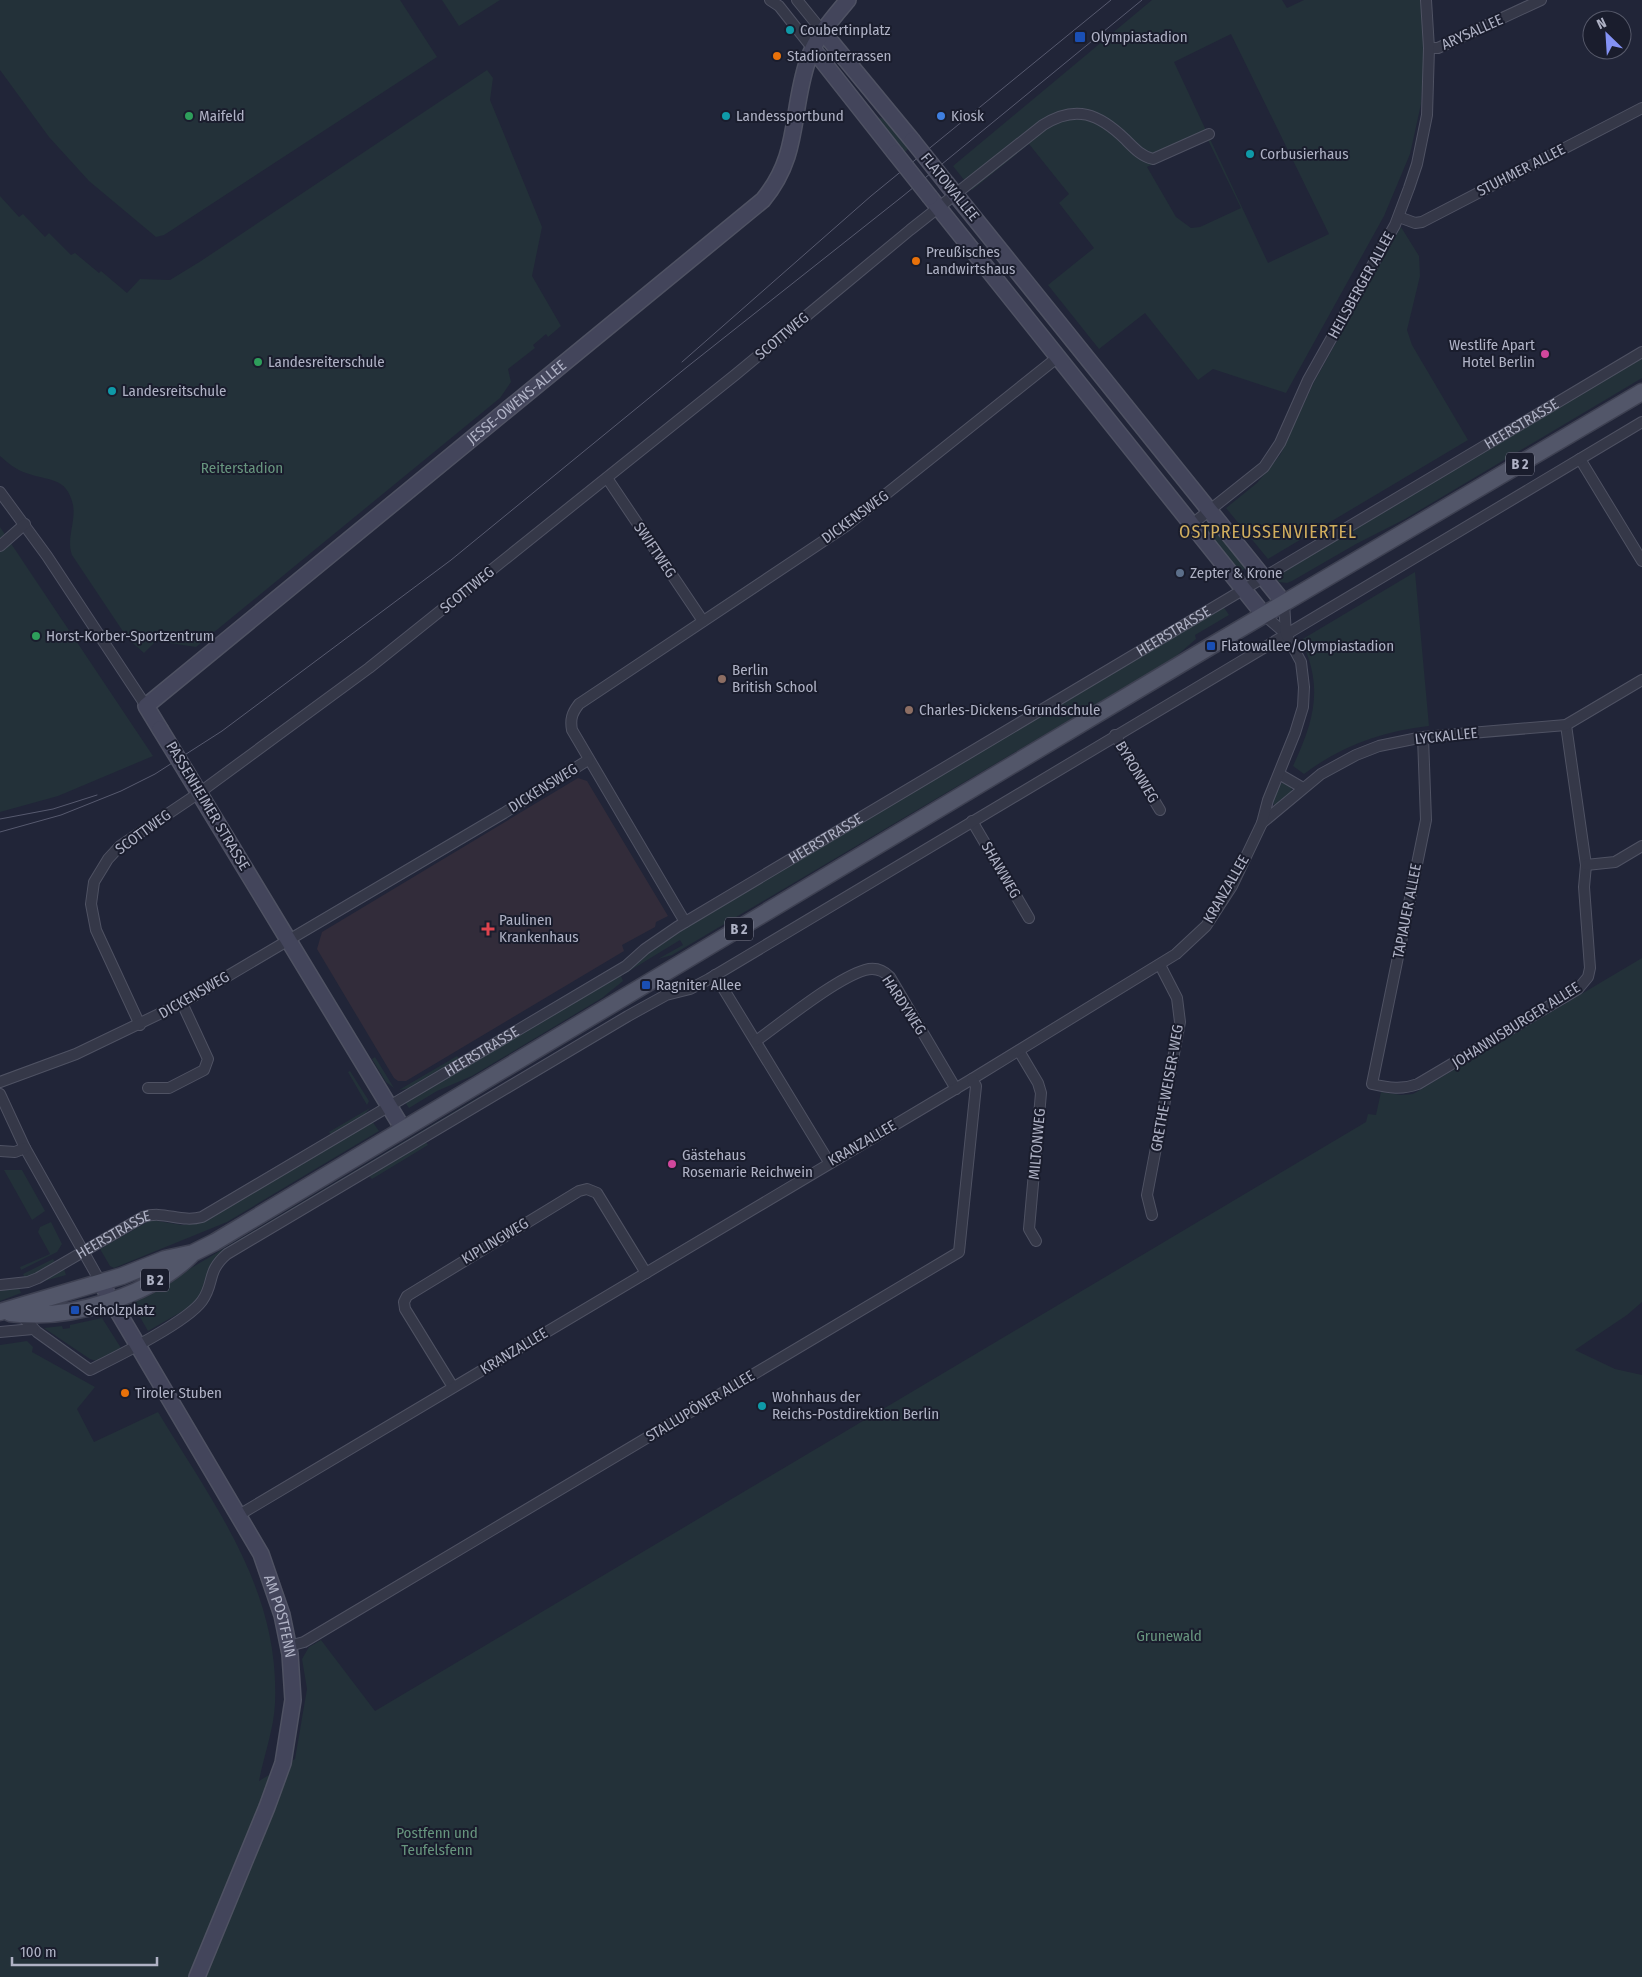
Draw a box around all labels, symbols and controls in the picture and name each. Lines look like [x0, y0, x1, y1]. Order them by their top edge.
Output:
street label: ARYSALLEE [1438, 10, 1506, 54]
north arrow [1582, 10, 1632, 60]
text: N [1594, 14, 1609, 33]
place label: Coubertinplatz [800, 21, 890, 39]
marker: Coubertinplatz [784, 24, 796, 36]
place label: Olympiastadion [1091, 28, 1188, 46]
marker: Olympiastadion [1073, 30, 1087, 44]
place label: Stadionterrassen [787, 47, 892, 65]
marker: Stadionterrassen [771, 50, 783, 62]
place label: Maifeld [199, 107, 245, 125]
place label: Landessportbund [736, 107, 844, 125]
place label: Kiosk [951, 107, 984, 125]
marker: Maifeld [183, 110, 195, 122]
marker: Landessportbund [720, 110, 732, 122]
marker: Kiosk [935, 110, 947, 122]
street label: STUHMER ALLEE [1474, 140, 1568, 200]
place label: Corbusierhaus [1260, 145, 1349, 163]
marker: Corbusierhaus [1244, 148, 1256, 160]
street label: FLATOWALLEE [917, 149, 983, 225]
street label: HEILSBERGER ALLEE [1324, 228, 1398, 342]
place label: Preußisches Landwirtshaus [926, 243, 1016, 278]
marker: Preußisches Landwirtshaus [910, 255, 922, 267]
street label: SCOTTWEG [752, 308, 812, 364]
place label: Westlife Apart Hotel Berlin [1449, 336, 1535, 371]
marker: Westlife Apart Hotel Berlin [1539, 348, 1551, 360]
place label: Landesreiterschule [268, 353, 385, 371]
marker: Landesreiterschule [252, 356, 264, 368]
street label: JESSE-OWENS-ALLEE [463, 356, 570, 448]
place label: Landesreitschule [122, 382, 226, 400]
marker: Landesreitschule [106, 385, 118, 397]
street label: HEERSTRASSE [1481, 395, 1562, 453]
road number: B 2 [1506, 452, 1534, 476]
park label: Reiterstadion [201, 459, 283, 477]
street label: DICKENSWEG [818, 487, 892, 547]
street label: SWIFTWEG [630, 519, 680, 581]
district label: OSTPREUSSENVIERTEL [1179, 521, 1357, 543]
street label: SCOTTWEG [436, 563, 498, 617]
place label: Zepter & Krone [1190, 564, 1282, 582]
marker: Zepter & Krone [1174, 567, 1186, 579]
street label: HEERSTRASSE [1133, 602, 1214, 660]
place label: Horst-Korber-Sportzentrum [46, 627, 214, 645]
marker: Horst-Korber-Sportzentrum [30, 630, 42, 642]
place label: Flatowallee/Olympiastadion [1221, 637, 1394, 655]
marker: Flatowallee/Olympiastadion [1205, 640, 1217, 652]
place label: Berlin British School [732, 661, 817, 696]
marker: Berlin British School [716, 673, 728, 685]
place label: Charles-Dickens-Grundschule [919, 701, 1100, 719]
marker: Charles-Dickens-Grundschule [903, 704, 915, 716]
street label: LYCKALLEE [1414, 724, 1478, 748]
street label: PASSENHEIMER STRASSE [162, 738, 254, 874]
street label: BYRONWEG [1112, 738, 1162, 806]
street label: DICKENSWEG [505, 760, 581, 816]
street label: SCOTTWEG [112, 806, 174, 858]
street label: HEERSTRASSE [785, 809, 866, 867]
street label: SHAWWEG [978, 839, 1024, 901]
street label: KRANZALLEE [1199, 852, 1253, 926]
street label: TAPIAUER ALLEE [1389, 862, 1425, 960]
place label: Paulinen Krankenhaus [499, 911, 579, 946]
road number: B 2 [725, 918, 753, 941]
marker: Paulinen Krankenhaus [481, 922, 495, 936]
street label: DICKENSWEG [156, 968, 232, 1022]
street label: HARDYWEG [878, 972, 930, 1038]
place label: Ragniter Allee [656, 976, 741, 994]
street label: JOHANNISBURGER ALLEE [1449, 978, 1583, 1072]
marker: Ragniter Allee [640, 979, 652, 991]
street label: HEERSTRASSE [441, 1022, 522, 1080]
street label: GRETHE-WEISER-WEG [1147, 1023, 1187, 1153]
street label: MILTONWEG [1025, 1108, 1049, 1180]
street label: KRANZALLEE [825, 1116, 899, 1170]
place label: Gästehaus Rosemarie Reichwein [682, 1146, 813, 1181]
marker: Gästehaus Rosemarie Reichwein [666, 1158, 678, 1170]
street label: HEERSTRASSE [73, 1206, 152, 1263]
street label: KIPLINGWEG [458, 1214, 532, 1268]
road number: B 2 [141, 1268, 169, 1292]
place label: Scholzplatz [85, 1301, 155, 1319]
marker: Scholzplatz [69, 1304, 81, 1316]
street label: KRANZALLEE [477, 1324, 551, 1378]
street label: STALLUPÖNER ALLEE [643, 1367, 757, 1445]
place label: Tiroler Stuben [135, 1384, 222, 1402]
marker: Tiroler Stuben [119, 1387, 131, 1399]
place label: Wohnhaus der Reichs-Postdirektion Berlin [772, 1388, 939, 1423]
marker: Wohnhaus der Reichs-Postdirektion Berlin [756, 1400, 768, 1412]
street label: AM POSTFENN [260, 1572, 300, 1659]
park label: Grunewald [1136, 1627, 1202, 1645]
park label: Postfenn und Teufelsfenn [396, 1824, 478, 1859]
scale bar [12, 1934, 158, 1966]
text: 100 m [20, 1943, 57, 1961]

